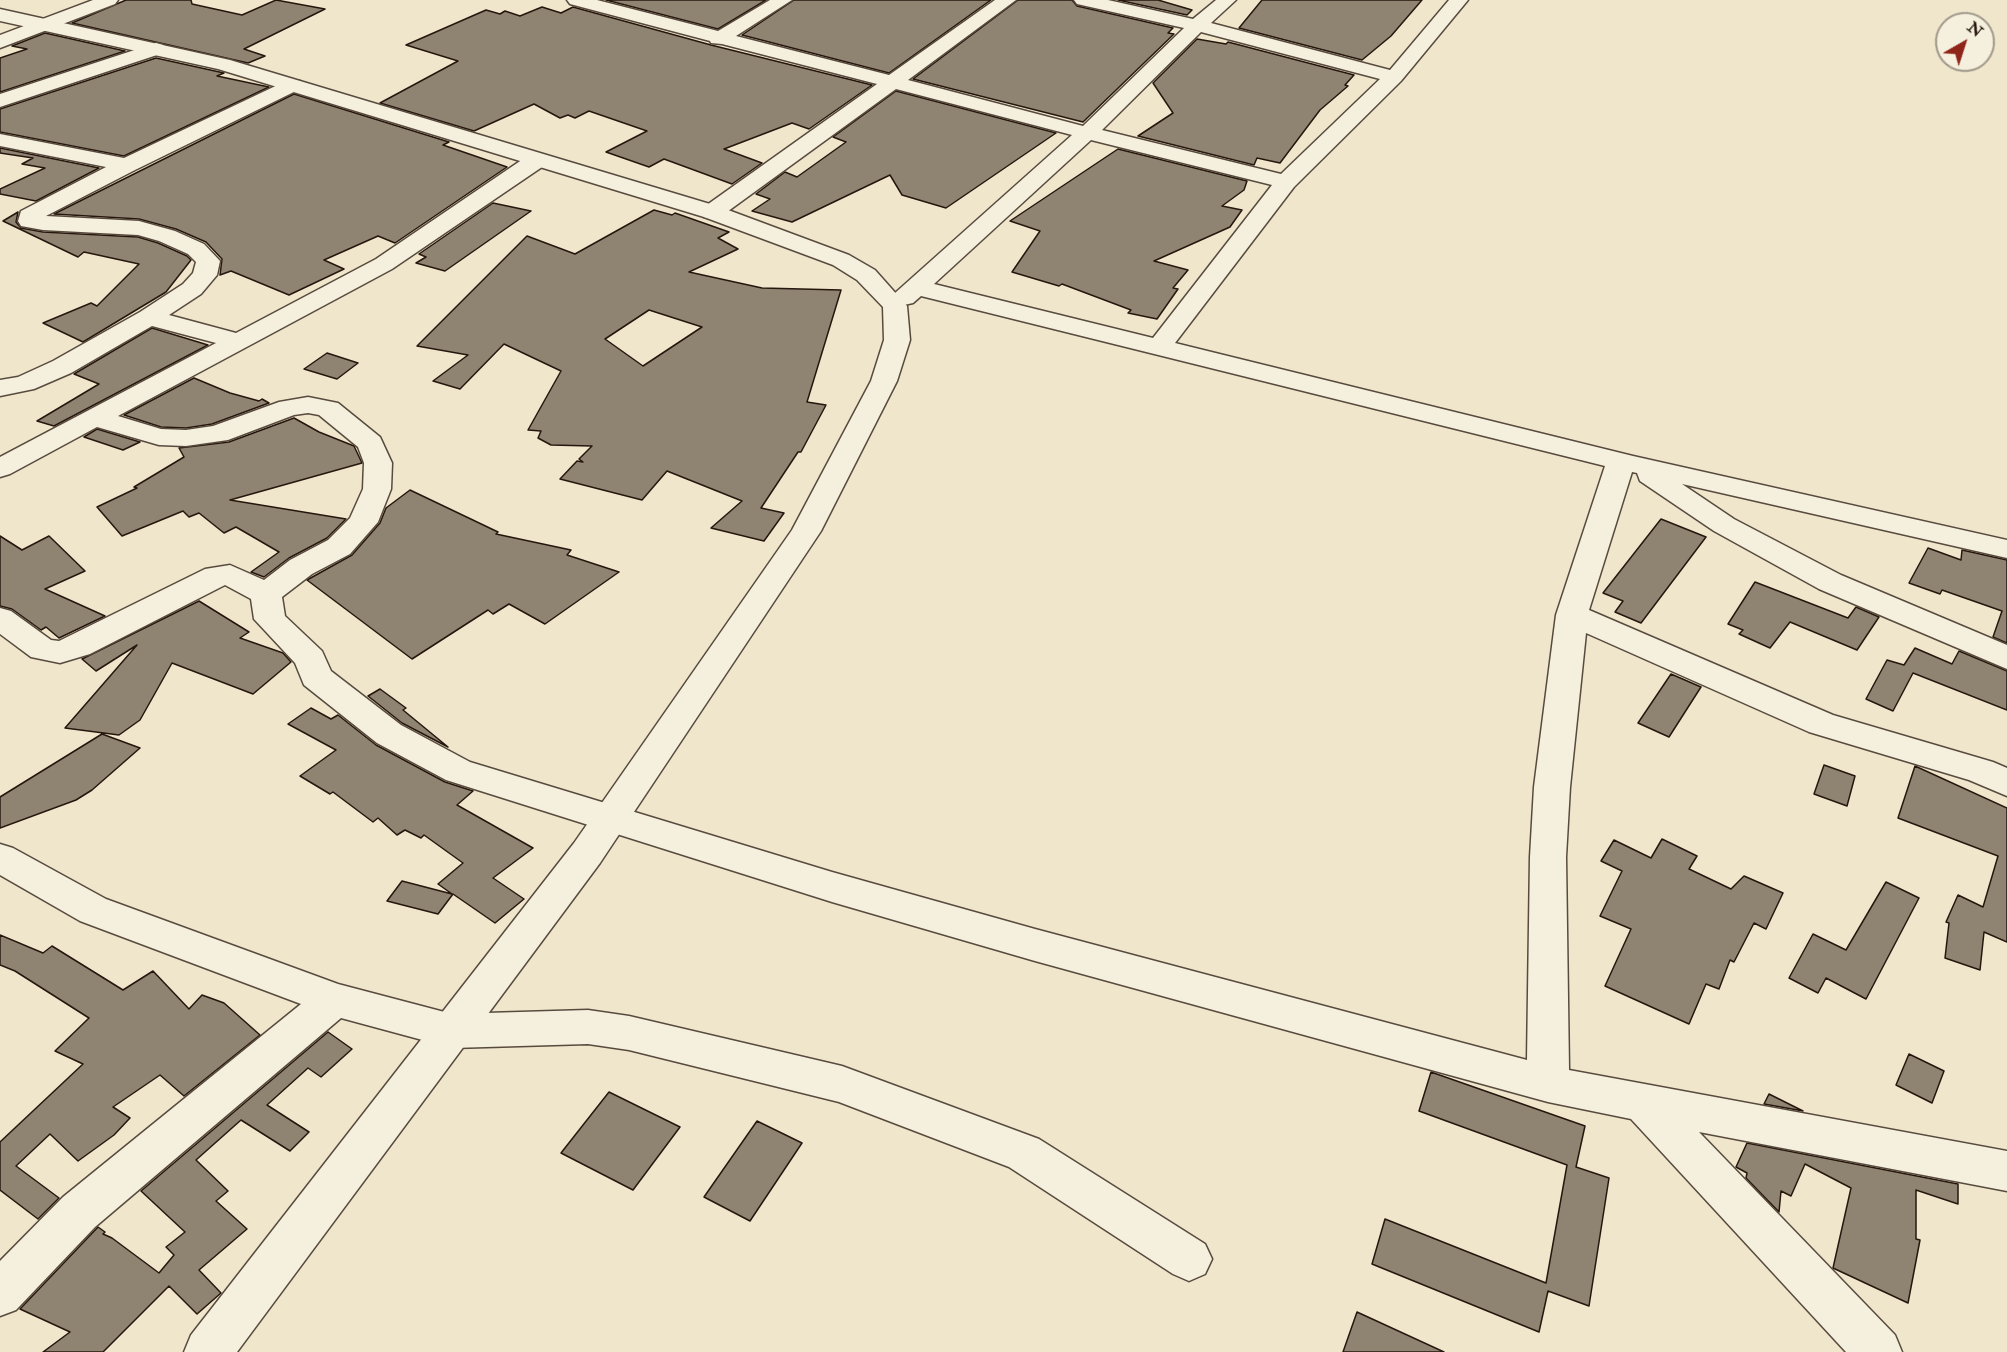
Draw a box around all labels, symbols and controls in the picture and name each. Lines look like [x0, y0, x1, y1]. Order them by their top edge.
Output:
north arrow [1935, 12, 1995, 72]
text: N [1963, 17, 1987, 42]

